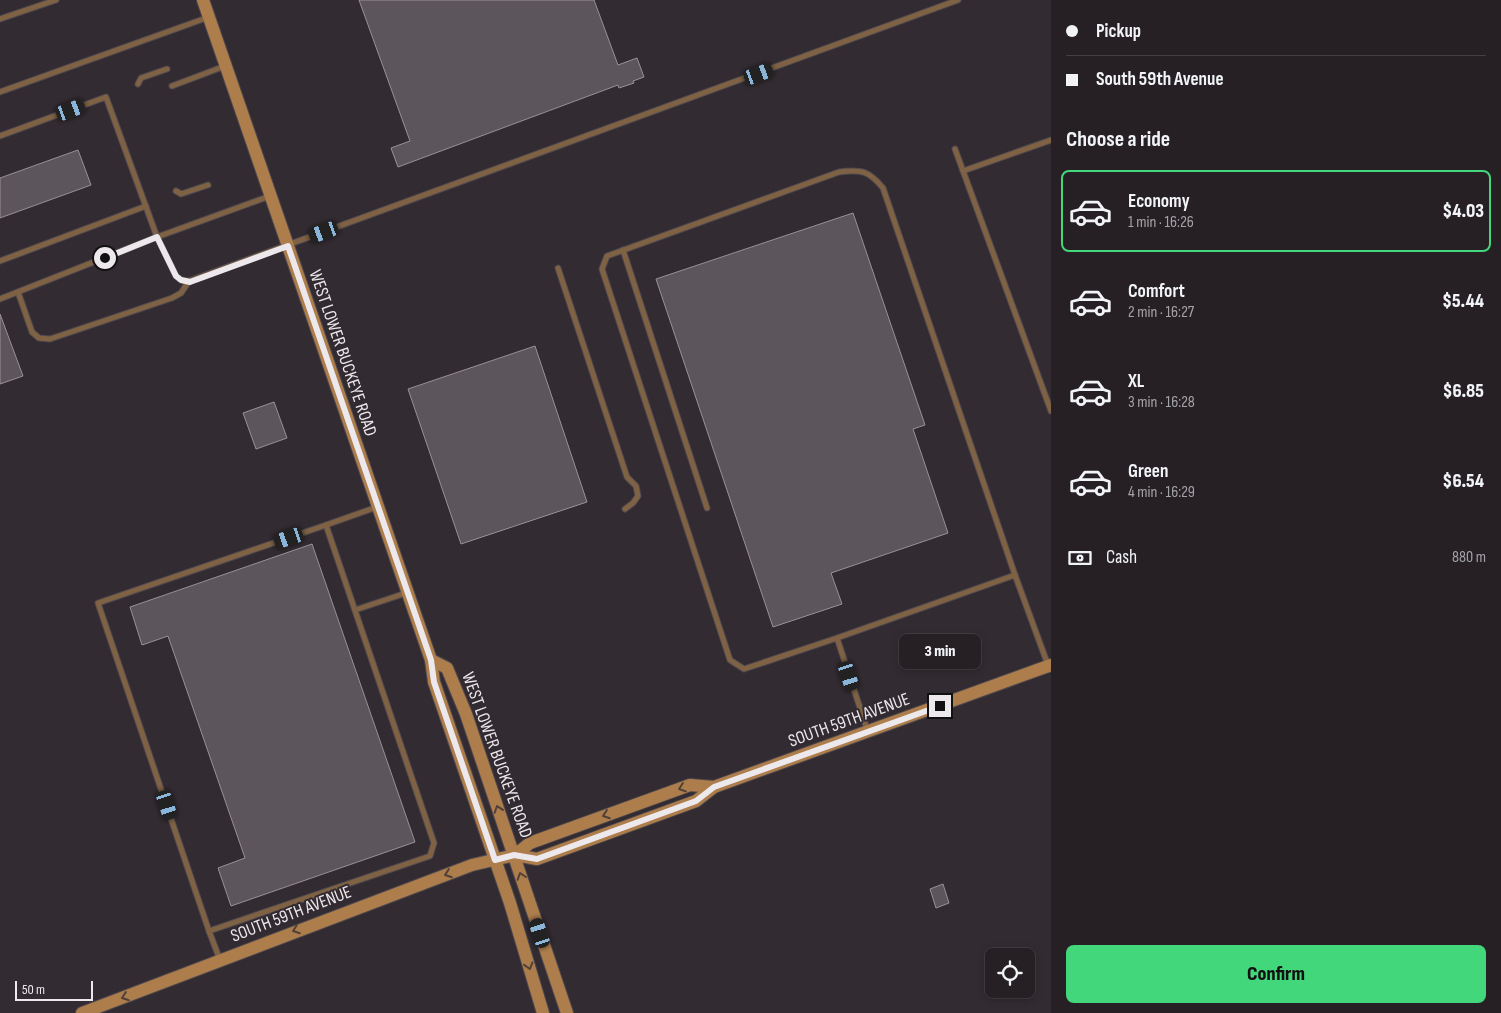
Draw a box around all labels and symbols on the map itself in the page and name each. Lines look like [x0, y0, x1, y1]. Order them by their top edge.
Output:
car [742, 62, 775, 86]
car [54, 98, 87, 122]
car [307, 220, 340, 244]
route start [94, 247, 116, 269]
street label: WEST LOWER BUCKEYE ROAD [305, 267, 381, 439]
car [272, 526, 305, 550]
callout: 3 min [899, 634, 981, 668]
car [837, 659, 860, 693]
street label: WEST LOWER BUCKEYE ROAD [457, 669, 537, 841]
street label: SOUTH 59TH AVENUE [786, 688, 912, 752]
route end [929, 695, 951, 717]
one-way arrow [678, 782, 687, 792]
car [155, 788, 178, 822]
one-way arrow [494, 805, 504, 814]
one-way arrow [602, 809, 611, 819]
one-way arrow [445, 868, 453, 878]
one-way arrow [517, 872, 527, 881]
street label: SOUTH 59TH AVENUE [228, 881, 354, 947]
car [528, 916, 551, 950]
one-way arrow [292, 924, 301, 934]
one-way arrow [524, 961, 534, 970]
scale bar [15, 978, 92, 1001]
one-way arrow [122, 991, 130, 1001]

